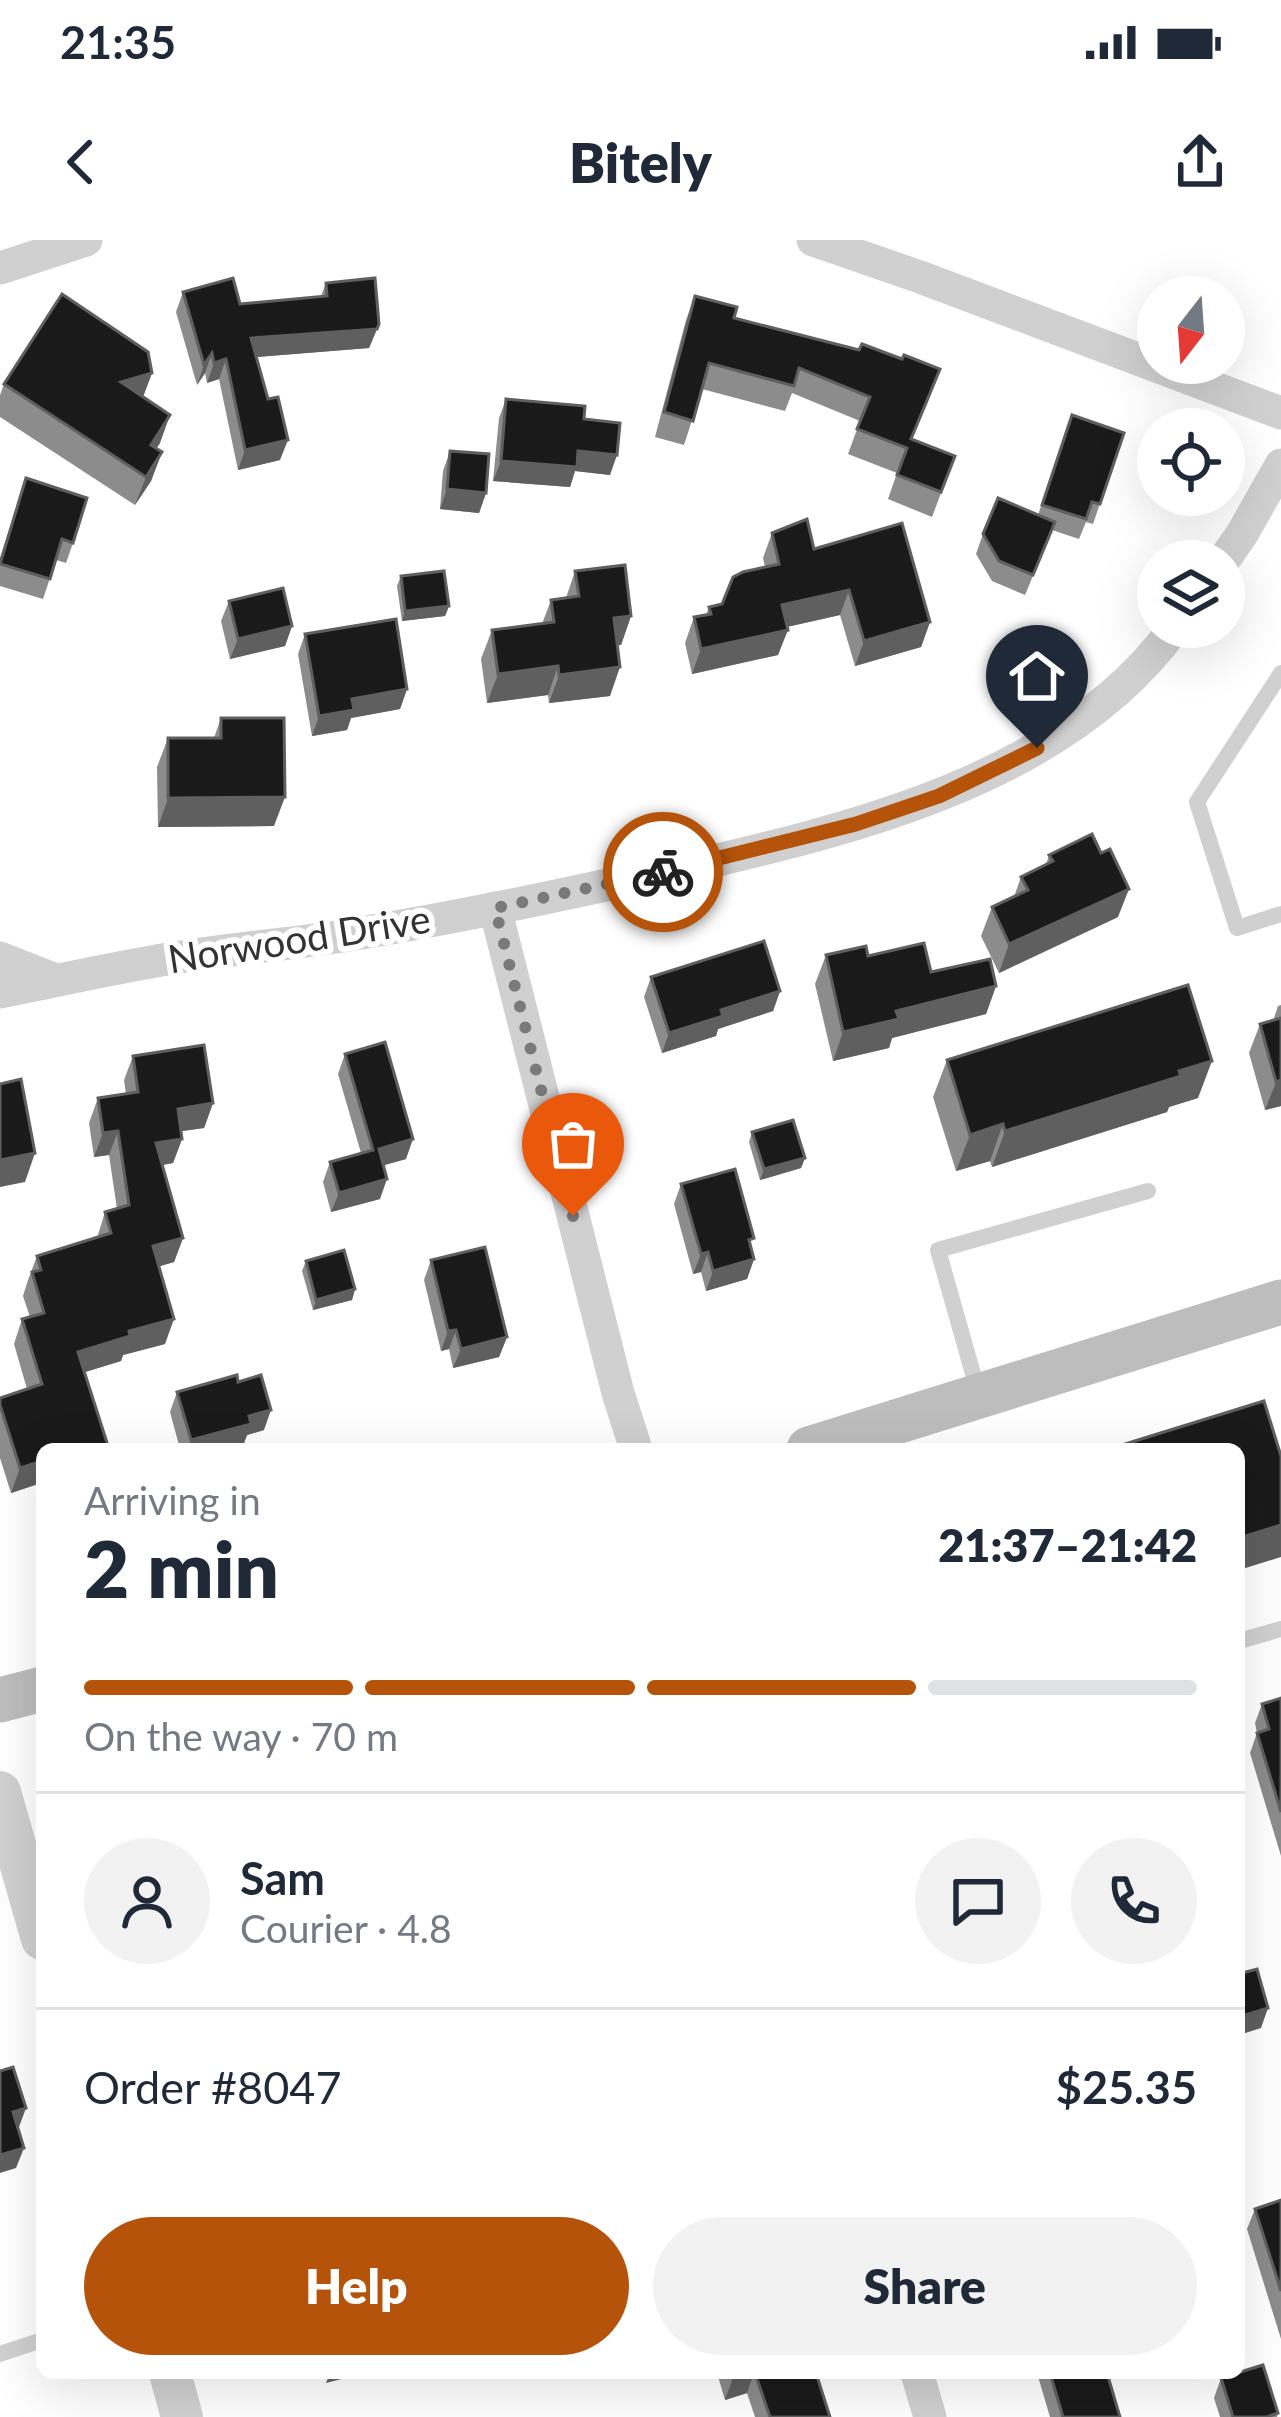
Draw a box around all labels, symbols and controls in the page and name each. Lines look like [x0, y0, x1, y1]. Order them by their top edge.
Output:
text: 21:35 [60, 15, 176, 69]
icon: back [48, 129, 114, 195]
icon: share [1167, 129, 1233, 195]
text: Bitely [569, 130, 712, 195]
north arrow [1137, 276, 1245, 384]
map controls [1137, 276, 1245, 648]
button: locate [1137, 408, 1245, 516]
button: layers [1137, 540, 1245, 648]
pin [986, 625, 1088, 748]
icon: home [1004, 643, 1070, 709]
courier [603, 812, 723, 932]
icon: bike [630, 839, 696, 905]
street label: Norwood Drive [164, 895, 433, 981]
pin [522, 1093, 624, 1216]
icon: bag [540, 1111, 606, 1177]
text: Arriving in [84, 1477, 261, 1523]
text: 21:37–21:42 [938, 1518, 1197, 1572]
text: 2 min [84, 1521, 279, 1615]
text: On the way · 70 m [84, 1713, 398, 1759]
button: person [84, 1838, 210, 1964]
button: chat [915, 1838, 1041, 1964]
button: phone [1071, 1838, 1197, 1964]
text: Sam [240, 1851, 325, 1905]
text: Courier · 4.8 [240, 1905, 452, 1951]
text: Order #8047 [84, 2060, 342, 2114]
text: $25.35 [1056, 2060, 1197, 2114]
button: Help [84, 2217, 629, 2355]
button: Share [653, 2217, 1197, 2355]

